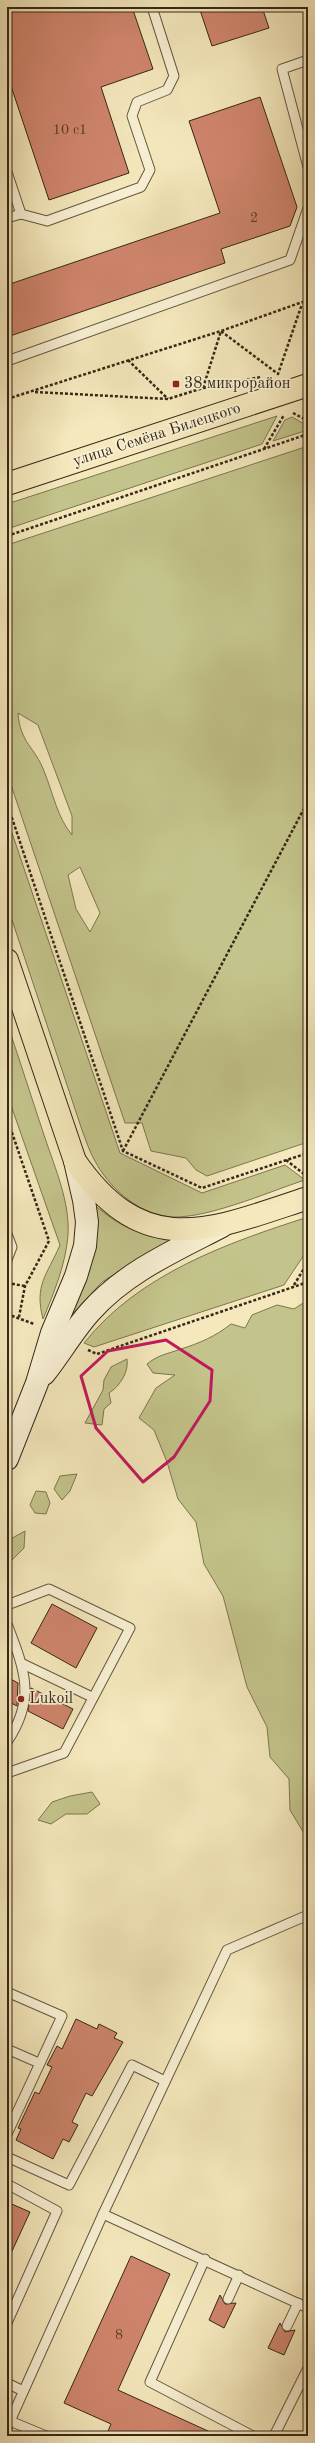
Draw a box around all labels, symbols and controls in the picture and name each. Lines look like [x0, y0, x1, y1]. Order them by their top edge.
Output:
house number: 10 с1 [53, 123, 87, 137]
house number: 2 [250, 211, 258, 225]
place label: 38 микрорайон [184, 376, 291, 392]
marker: 38 микрорайон [171, 379, 181, 389]
street label: улица Семёна Билецкого [71, 400, 243, 470]
place label: Lukoil [29, 1691, 73, 1707]
marker: Lukoil [16, 1694, 26, 1704]
house number: 8 [115, 2328, 123, 2342]

